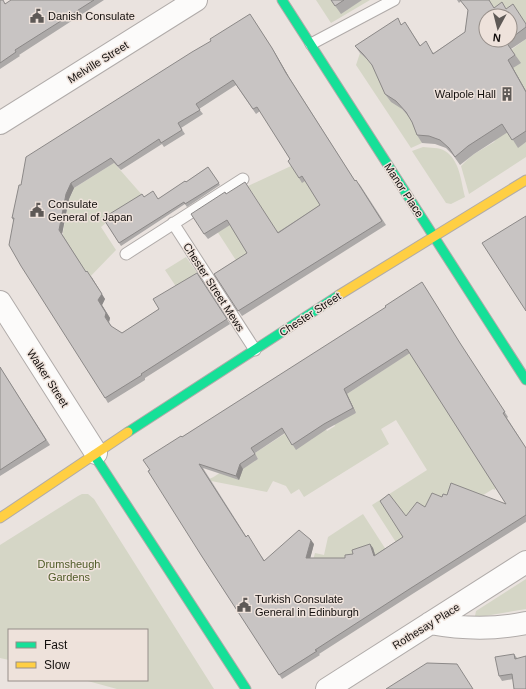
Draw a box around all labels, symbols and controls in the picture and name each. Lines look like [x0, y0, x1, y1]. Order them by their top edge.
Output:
public building icon: Danish Consulate [29, 8, 45, 24]
north arrow [478, 8, 518, 48]
place label: Danish Consulate [48, 10, 135, 22]
text: N [492, 31, 501, 44]
street label: Melville Street [66, 39, 130, 85]
building icon: Walpole Hall [499, 86, 515, 102]
place label: Walpole Hall [435, 88, 496, 100]
street label: Manor Place [382, 161, 426, 219]
place label: Consulate General of Japan [48, 198, 132, 223]
public building icon: Consulate General of Japan [29, 202, 45, 218]
street label: Chester Street Mews [181, 241, 247, 334]
street label: Chester Street [277, 290, 343, 338]
street label: Walker Street [25, 347, 71, 409]
park label: Drumsheugh Gardens [38, 558, 100, 583]
place label: Turkish Consulate General in Edinburgh [255, 593, 359, 618]
public building icon: Turkish Consulate General in Edinburgh [236, 597, 252, 613]
street label: Rothesay Place [390, 600, 462, 652]
legend [8, 629, 148, 681]
text: Fast [44, 638, 68, 652]
text: Slow [44, 658, 70, 672]

